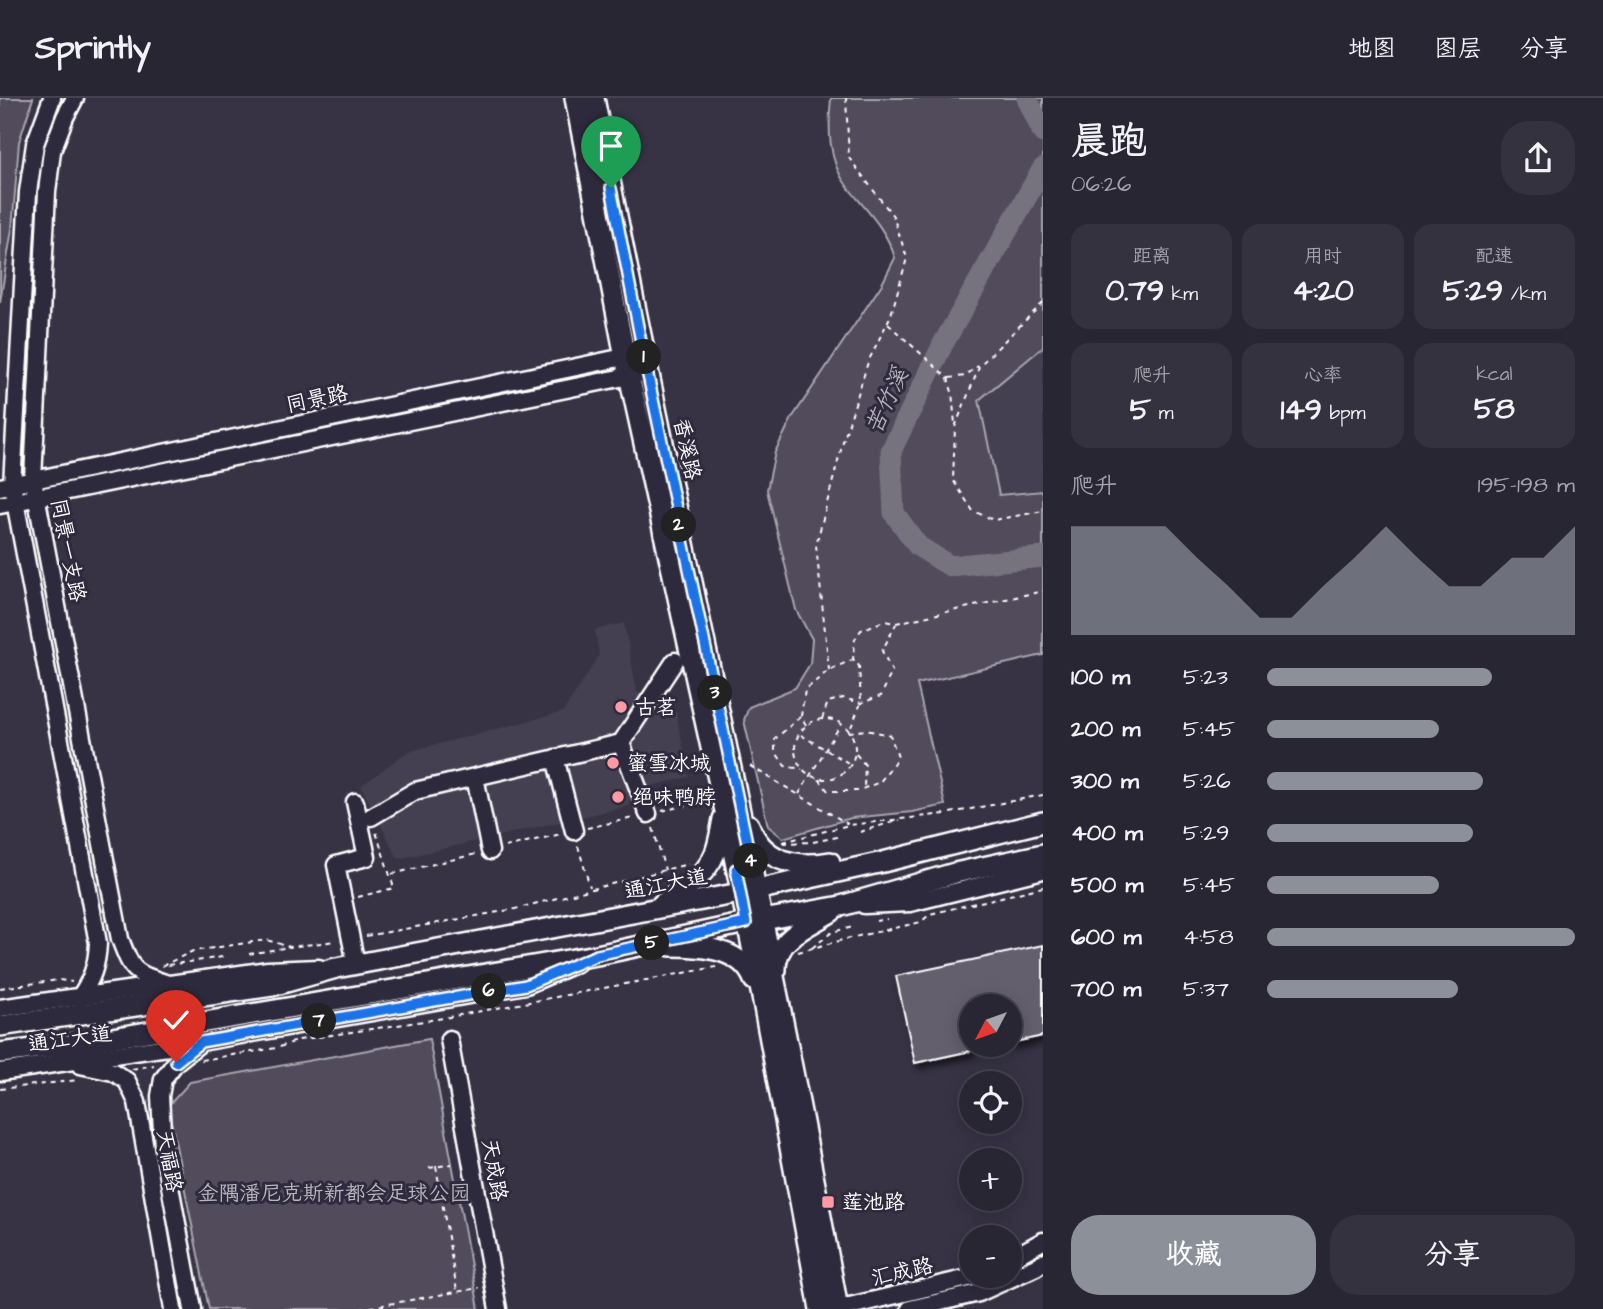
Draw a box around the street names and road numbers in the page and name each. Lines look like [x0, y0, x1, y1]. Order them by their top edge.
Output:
street label: 同景路 [283, 378, 351, 420]
street label: 香溪路 [666, 415, 708, 483]
street label: 同景一支路 [44, 496, 92, 604]
street label: 通江大道 [622, 862, 710, 906]
street label: 通江大道 [26, 1019, 114, 1059]
street label: 天福路 [149, 1127, 189, 1195]
street label: 天成路 [474, 1136, 514, 1204]
street label: 汇成路 [868, 1251, 936, 1293]

